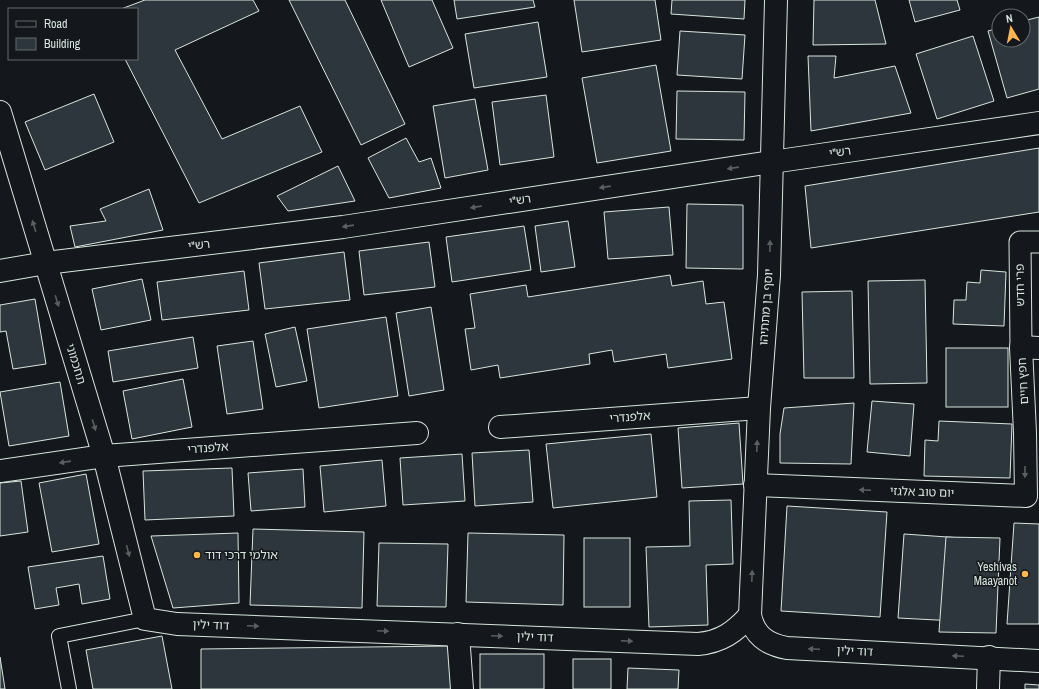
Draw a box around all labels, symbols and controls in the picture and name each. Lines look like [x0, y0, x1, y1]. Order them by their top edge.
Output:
legend [8, 8, 138, 60]
north arrow [991, 8, 1031, 48]
text: N [1005, 11, 1014, 26]
text: Road [44, 16, 68, 32]
text: Building [44, 36, 81, 52]
street label: רש"י [828, 143, 852, 161]
one-way arrow [727, 165, 740, 171]
one-way arrow [599, 184, 611, 190]
street label: רש"י [508, 190, 532, 210]
one-way arrow [470, 204, 482, 210]
one-way arrow [31, 220, 37, 232]
one-way arrow [342, 223, 354, 229]
street label: רש"י [187, 236, 211, 254]
one-way arrow [767, 239, 773, 252]
street label: פרי חדש [1012, 263, 1028, 307]
street label: יוסף בן מתתיהו [755, 268, 777, 346]
one-way arrow [54, 295, 60, 307]
street label: תחכמוני [62, 342, 90, 386]
street label: חפץ חיים [1014, 357, 1032, 405]
street label: אלפנדרי [609, 408, 652, 426]
one-way arrow [91, 420, 97, 432]
street label: אלפנדרי [187, 439, 230, 457]
one-way arrow [754, 439, 760, 452]
one-way arrow [59, 459, 71, 465]
one-way arrow [1022, 466, 1029, 478]
street label: יום טוב אלגזי [890, 483, 954, 501]
one-way arrow [858, 486, 871, 493]
one-way arrow [125, 545, 131, 557]
place label: אולמי דרכי דוד [205, 547, 278, 563]
marker: אולמי דרכי דוד [192, 550, 202, 560]
place label: Yeshivas Maayanot [974, 559, 1017, 589]
marker: Yeshivas Maayanot [1020, 569, 1030, 579]
one-way arrow [748, 570, 755, 582]
street label: דוד ילין [192, 616, 230, 634]
one-way arrow [247, 623, 259, 630]
one-way arrow [377, 628, 390, 634]
street label: דוד ילין [516, 628, 554, 646]
one-way arrow [491, 632, 503, 639]
one-way arrow [621, 638, 634, 644]
street label: דוד ילין [836, 642, 874, 660]
one-way arrow [808, 646, 820, 653]
one-way arrow [951, 653, 964, 659]

